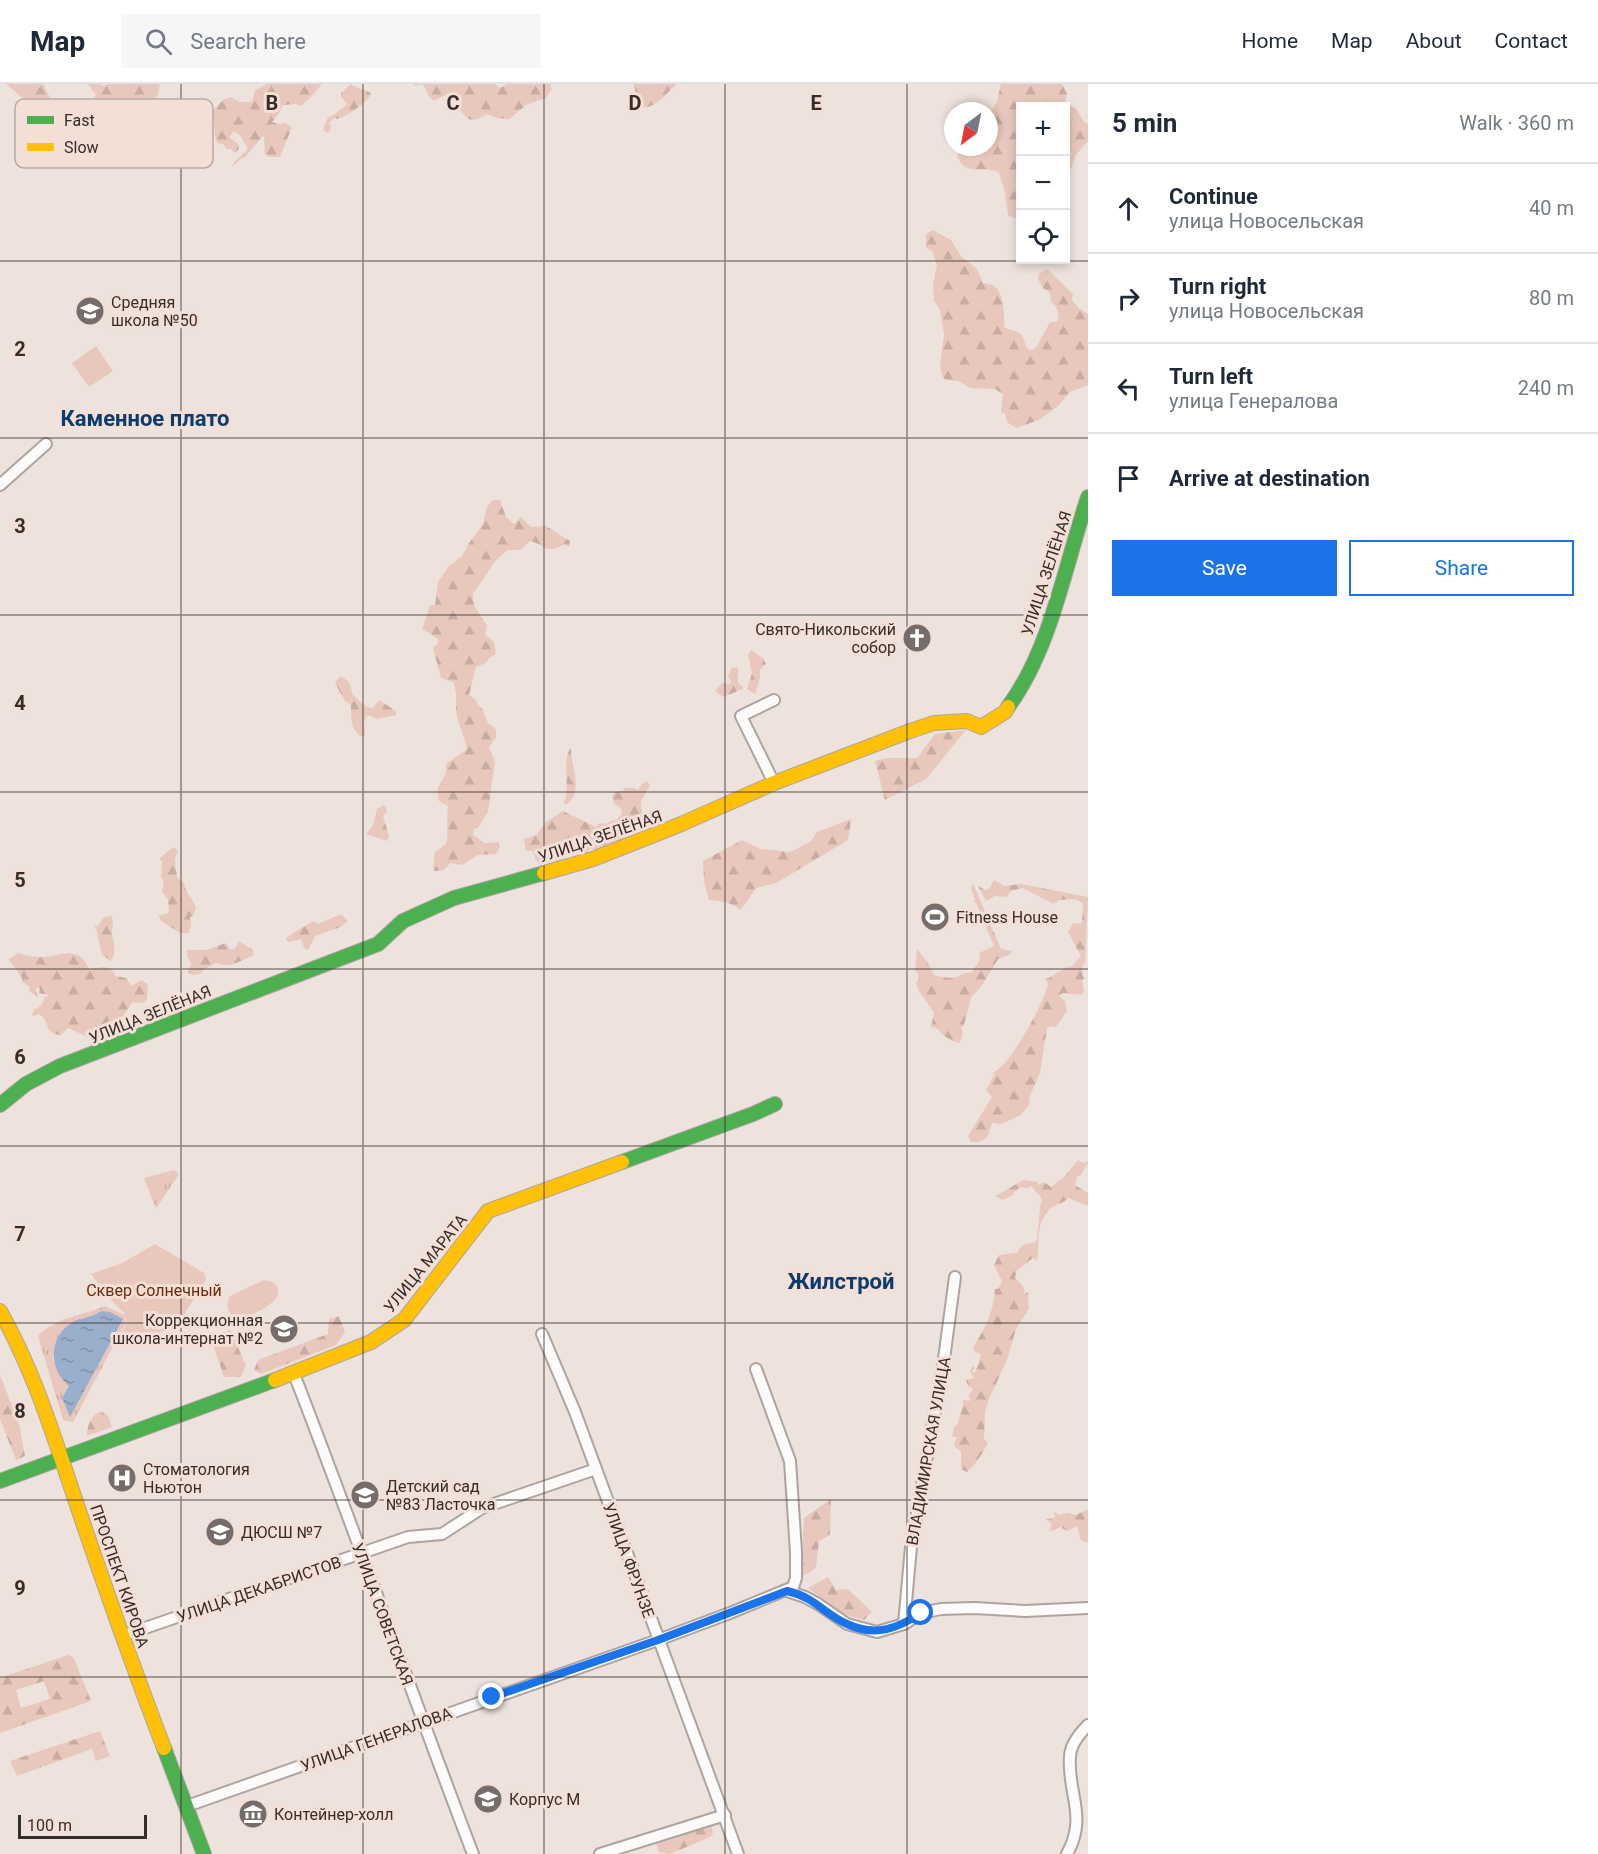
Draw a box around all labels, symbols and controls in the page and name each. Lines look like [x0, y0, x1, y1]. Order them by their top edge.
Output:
search box [121, 14, 541, 68]
text: Map [30, 25, 85, 58]
icon: search [142, 25, 175, 58]
text: Search here [190, 29, 306, 54]
text: Home [1242, 29, 1298, 53]
text: Map [1331, 29, 1373, 53]
text: About [1406, 29, 1462, 53]
text: Contact [1495, 29, 1568, 53]
text: B [266, 91, 278, 115]
text: C [446, 91, 460, 115]
text: D [629, 91, 642, 115]
text: E [810, 91, 822, 115]
legend [15, 99, 213, 168]
north arrow [944, 102, 998, 156]
map controls [1016, 102, 1070, 264]
button: + [1016, 102, 1070, 156]
text: 5 min [1112, 108, 1177, 138]
text: Fast [64, 111, 95, 130]
text: Walk · 360 m [1459, 111, 1574, 135]
text: Slow [64, 138, 99, 157]
button: − [1016, 156, 1070, 210]
text: Continue [1169, 184, 1258, 209]
icon: ahead [1112, 192, 1145, 225]
text: 40 m [1529, 196, 1574, 220]
text: улица Новосельская [1169, 209, 1364, 233]
button: locate [1016, 210, 1070, 264]
text: Turn right [1169, 274, 1266, 299]
icon: right [1112, 282, 1145, 315]
text: 80 m [1529, 286, 1574, 310]
place label: Средняя школа №50 [111, 293, 198, 330]
school or university icon: Средняя школа №50 [74, 295, 106, 327]
text: улица Новосельская [1169, 299, 1364, 323]
text: 2 [14, 337, 26, 361]
text: Turn left [1169, 364, 1253, 389]
icon: left [1112, 372, 1145, 405]
text: 240 m [1518, 376, 1574, 400]
text: улица Генералова [1169, 389, 1338, 413]
district label: Каменное плато [60, 406, 230, 431]
icon: arrive [1112, 462, 1145, 495]
text: Arrive at destination [1169, 466, 1370, 491]
street label: УЛИЦА ЗЕЛЁНАЯ [1017, 508, 1076, 638]
text: 3 [14, 514, 26, 538]
button: Save [1112, 540, 1337, 596]
button: Share [1349, 540, 1574, 596]
place label: Свято-Никольский собор [755, 620, 896, 657]
church icon: Свято-Никольский собор [901, 622, 933, 654]
text: 4 [14, 691, 26, 715]
street label: УЛИЦА ЗЕЛЁНАЯ [536, 806, 665, 867]
text: 5 [14, 868, 26, 892]
sports icon: Fitness House [919, 901, 951, 933]
place label: Fitness House [956, 908, 1058, 927]
street label: УЛИЦА ЗЕЛЁНАЯ [86, 981, 214, 1048]
text: 6 [14, 1045, 26, 1069]
street label: УЛИЦА МАРАТА [380, 1210, 471, 1316]
text: 7 [14, 1222, 26, 1246]
district label: Жилстрой [788, 1269, 894, 1294]
park label: Сквер Солнечный [86, 1281, 222, 1300]
place label: Коррекционная школа-интернат №2 [112, 1311, 263, 1348]
school or university icon: Коррекционная школа-интернат №2 [268, 1313, 300, 1345]
street label: ВЛАДИМИРСКАЯ УЛИЦА [903, 1355, 955, 1547]
text: 8 [14, 1399, 26, 1423]
place label: Стоматология Ньютон [143, 1460, 250, 1497]
hospital icon: Стоматология Ньютон [106, 1462, 138, 1494]
place label: Детский сад №83 Ласточка [386, 1477, 495, 1514]
school or university icon: Детский сад №83 Ласточка [349, 1479, 381, 1511]
street label: УЛИЦА ФРУНЗЕ [599, 1500, 658, 1620]
street label: ПРОСПЕКТ КИРОВА [86, 1502, 153, 1651]
school or university icon: ДЮСШ №7 [204, 1516, 236, 1548]
place label: ДЮСШ №7 [241, 1523, 322, 1542]
street label: УЛИЦА СОВЕТСКАЯ [348, 1540, 417, 1688]
street label: УЛИЦА ДЕКАБРИСТОВ [174, 1552, 344, 1627]
text: 9 [14, 1576, 26, 1600]
route start [907, 1599, 933, 1625]
route end [478, 1683, 504, 1709]
street label: УЛИЦА ГЕНЕРАЛОВА [298, 1703, 455, 1776]
school or university icon: Корпус M [472, 1783, 504, 1815]
place label: Корпус M [509, 1790, 580, 1809]
museum icon: Контейнер-холл [237, 1798, 269, 1830]
place label: Контейнер-холл [274, 1805, 394, 1824]
scale bar [18, 1812, 147, 1840]
text: 100 m [27, 1816, 72, 1835]

